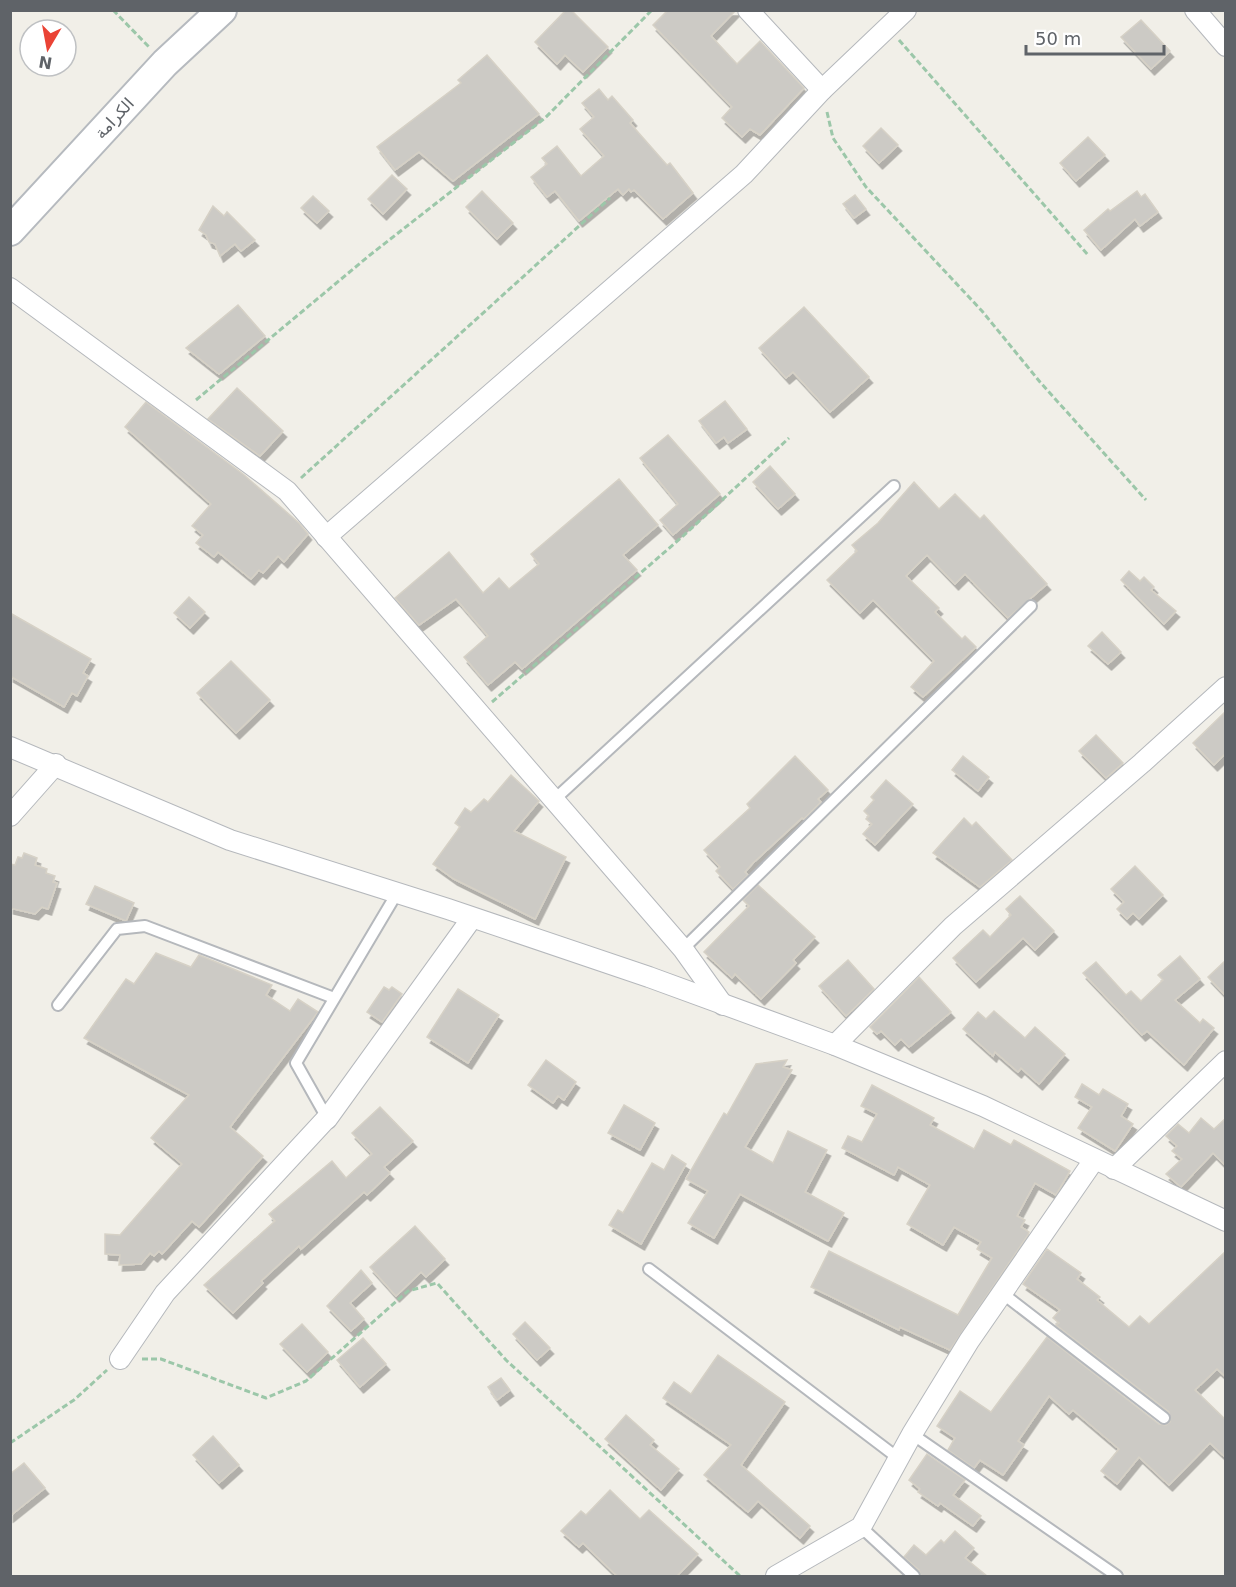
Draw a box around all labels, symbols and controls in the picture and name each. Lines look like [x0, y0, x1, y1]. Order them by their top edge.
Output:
north arrow [18, 18, 78, 78]
scale bar [1026, 18, 1164, 56]
text: 50 m [1035, 28, 1081, 49]
text: N [37, 52, 54, 73]
street label: الكرامة [91, 94, 139, 143]

